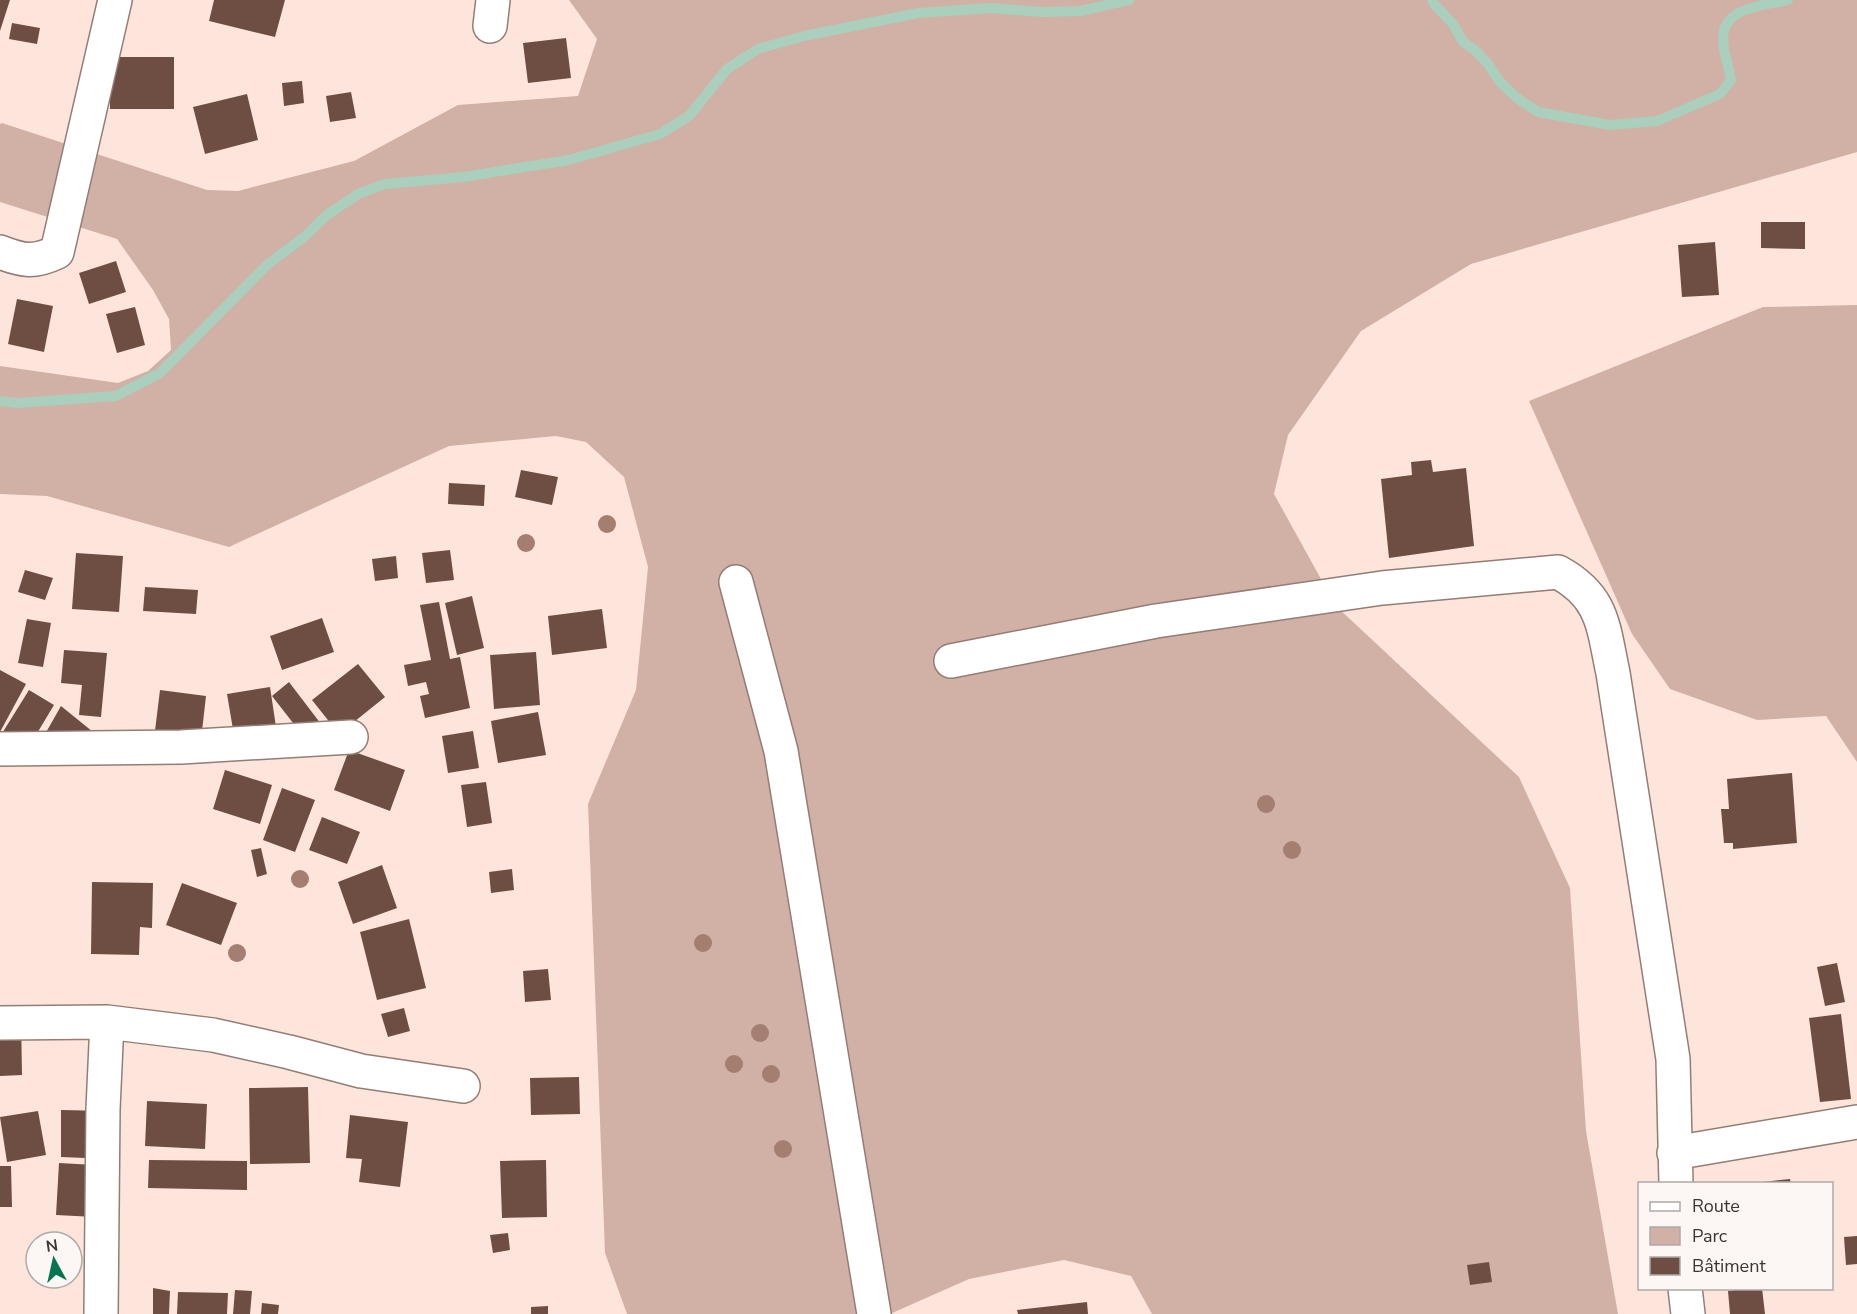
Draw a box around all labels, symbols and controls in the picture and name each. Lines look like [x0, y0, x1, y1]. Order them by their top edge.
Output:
legend [1638, 1182, 1833, 1290]
text: Route [1692, 1194, 1740, 1218]
text: Parc [1692, 1224, 1727, 1248]
north arrow [24, 1230, 84, 1290]
text: N [45, 1234, 60, 1258]
text: Bâtiment [1692, 1254, 1766, 1278]

